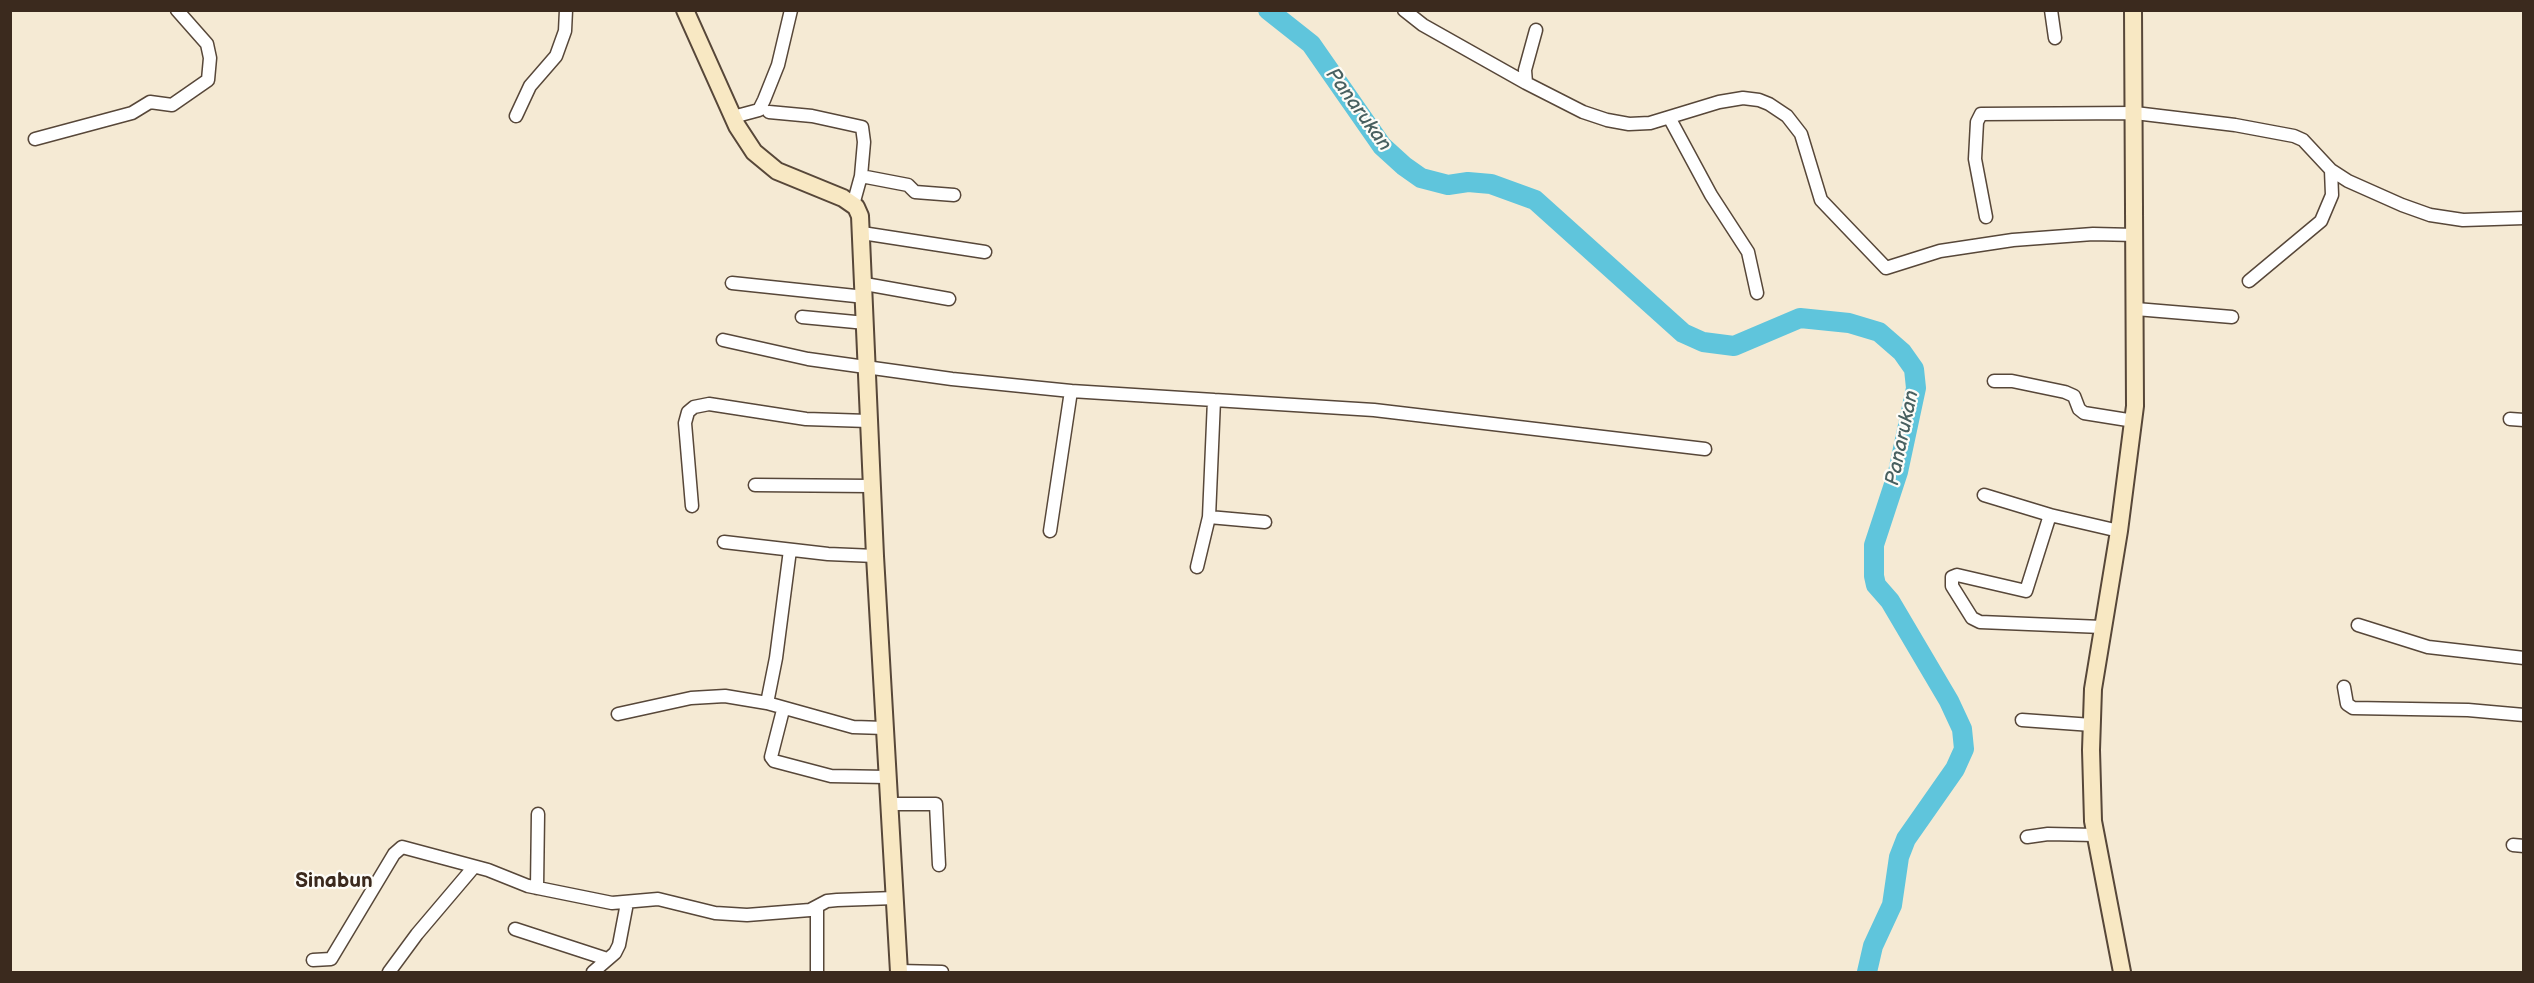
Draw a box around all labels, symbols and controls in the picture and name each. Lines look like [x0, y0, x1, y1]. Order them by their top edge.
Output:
water label: Panarukan [1320, 64, 1396, 156]
water label: Panarukan [1881, 388, 1925, 488]
district label: Sinabun [295, 869, 373, 895]

